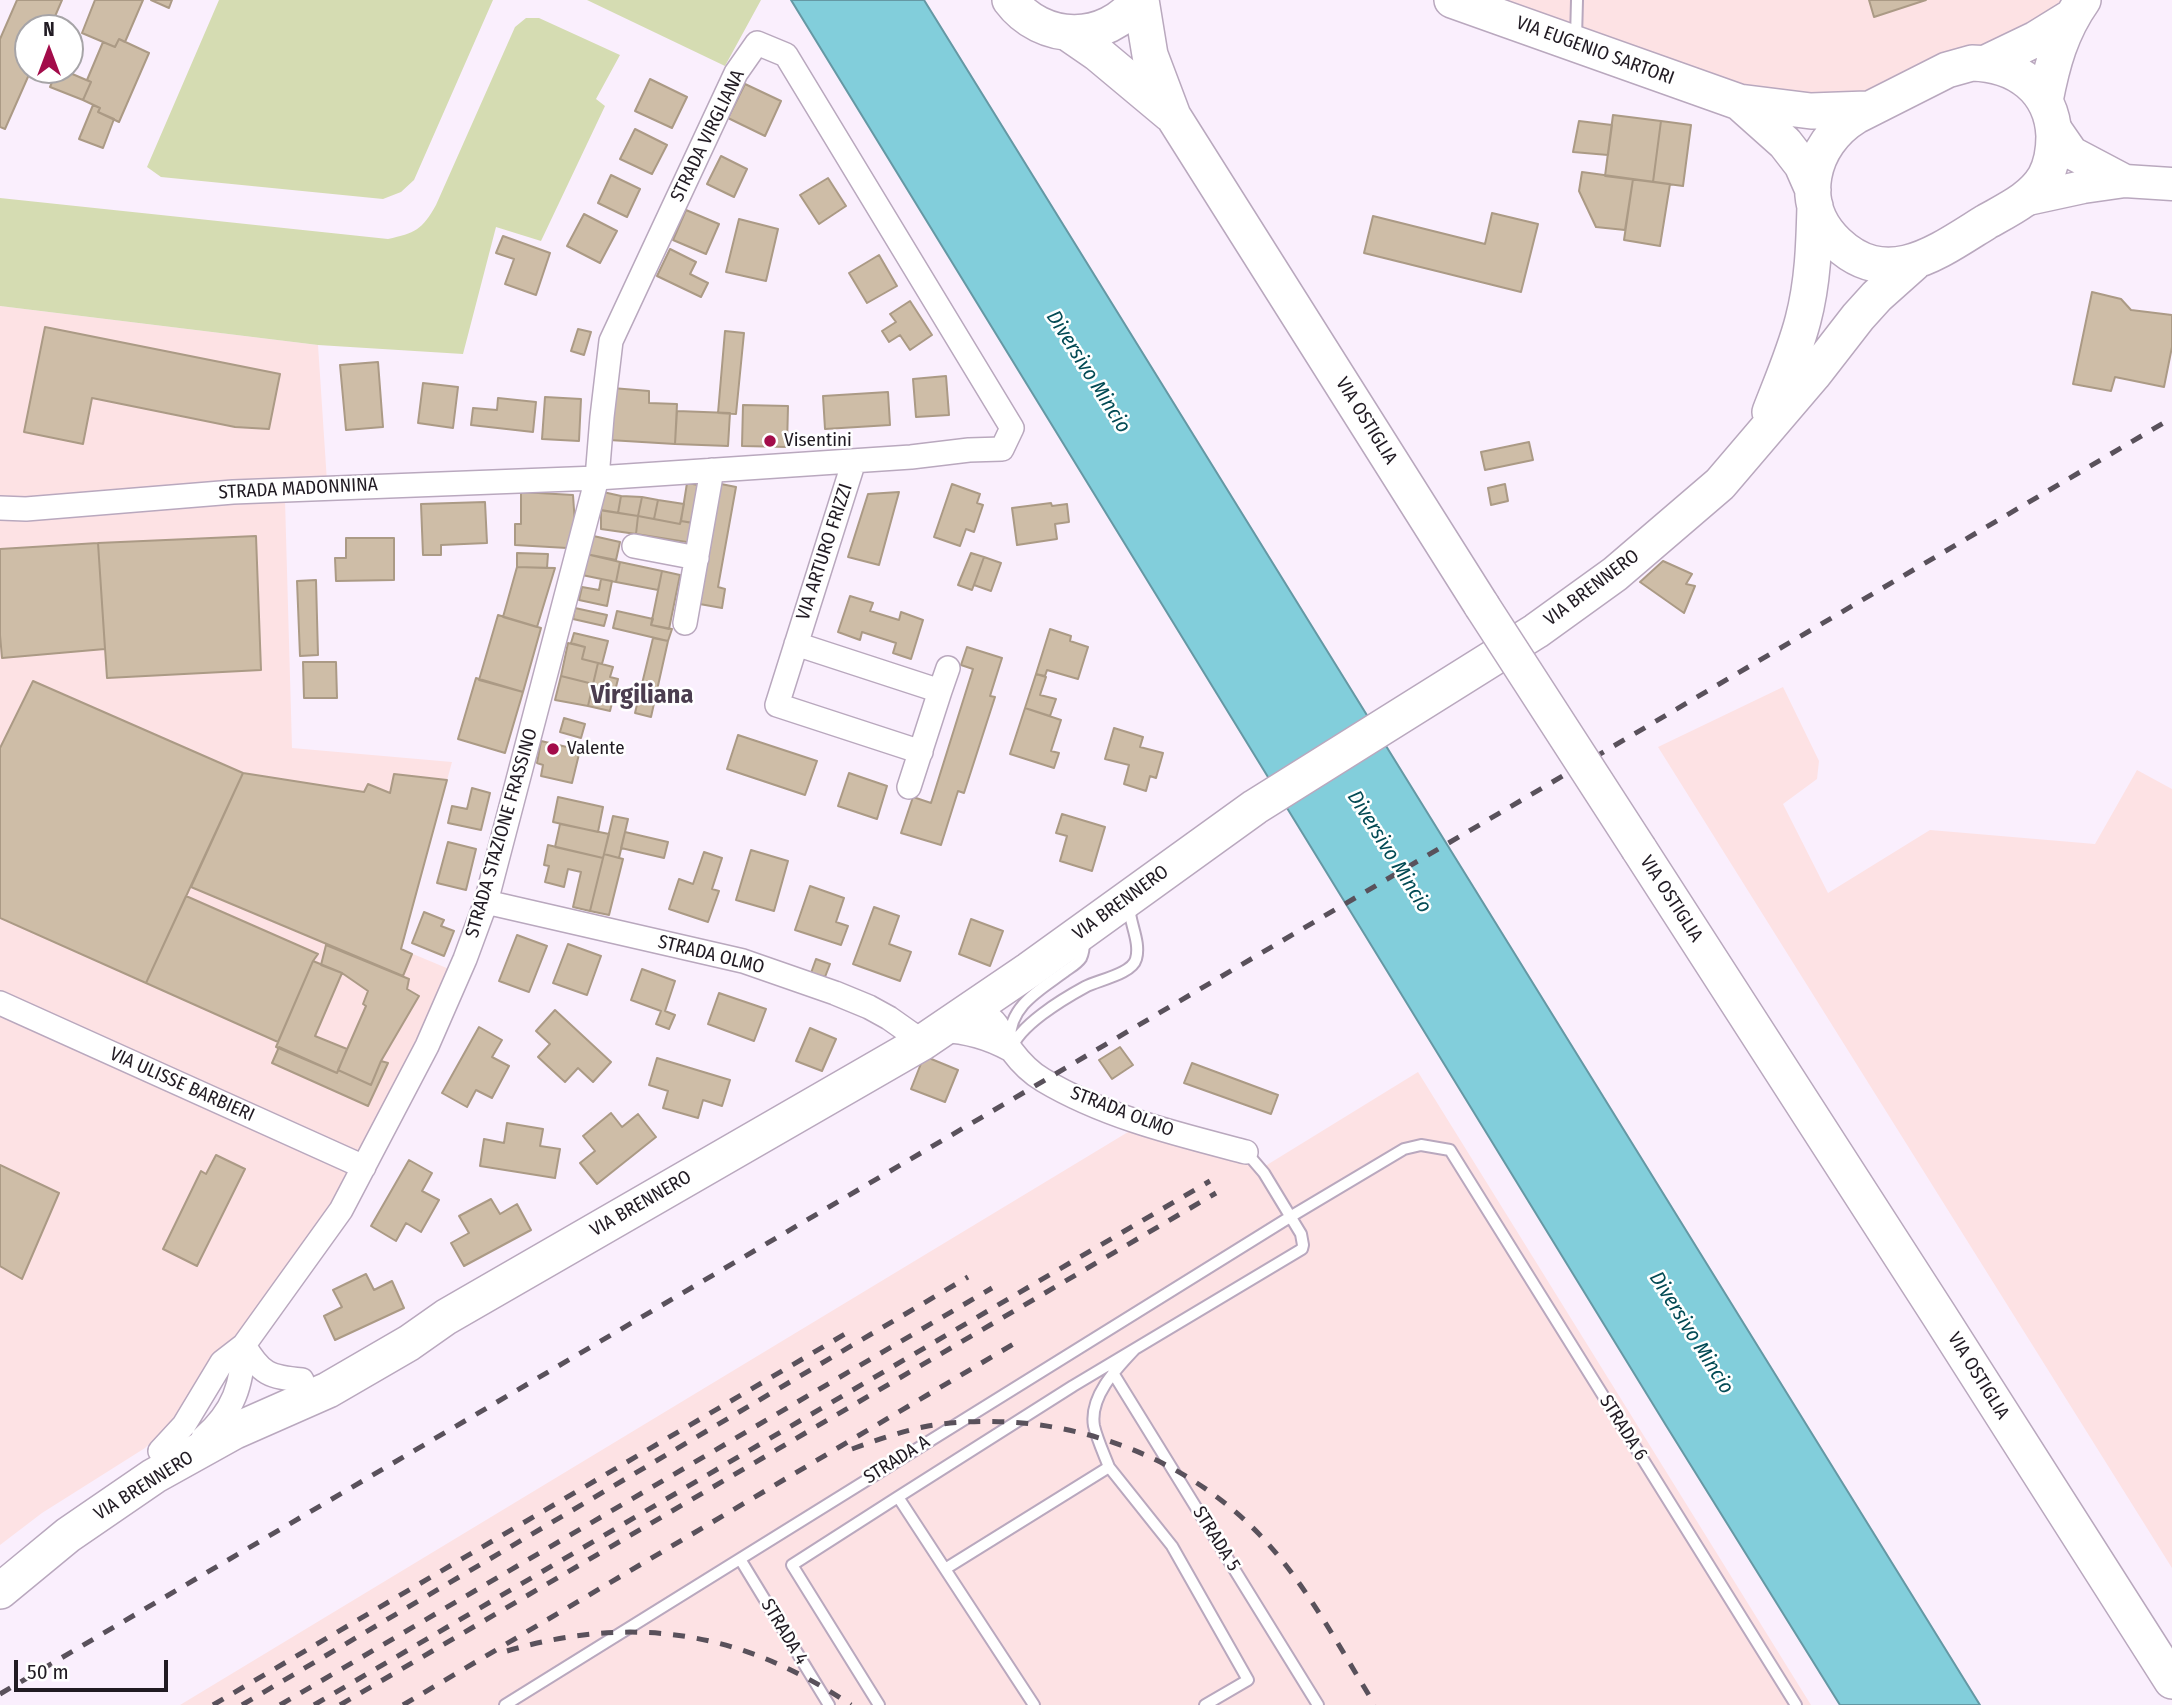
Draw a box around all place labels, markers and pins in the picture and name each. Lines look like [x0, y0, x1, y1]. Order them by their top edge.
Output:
place label: Visentini [784, 430, 852, 452]
marker: Visentini [762, 433, 778, 449]
place label: Valente [567, 738, 625, 760]
marker: Valente [545, 741, 561, 757]

